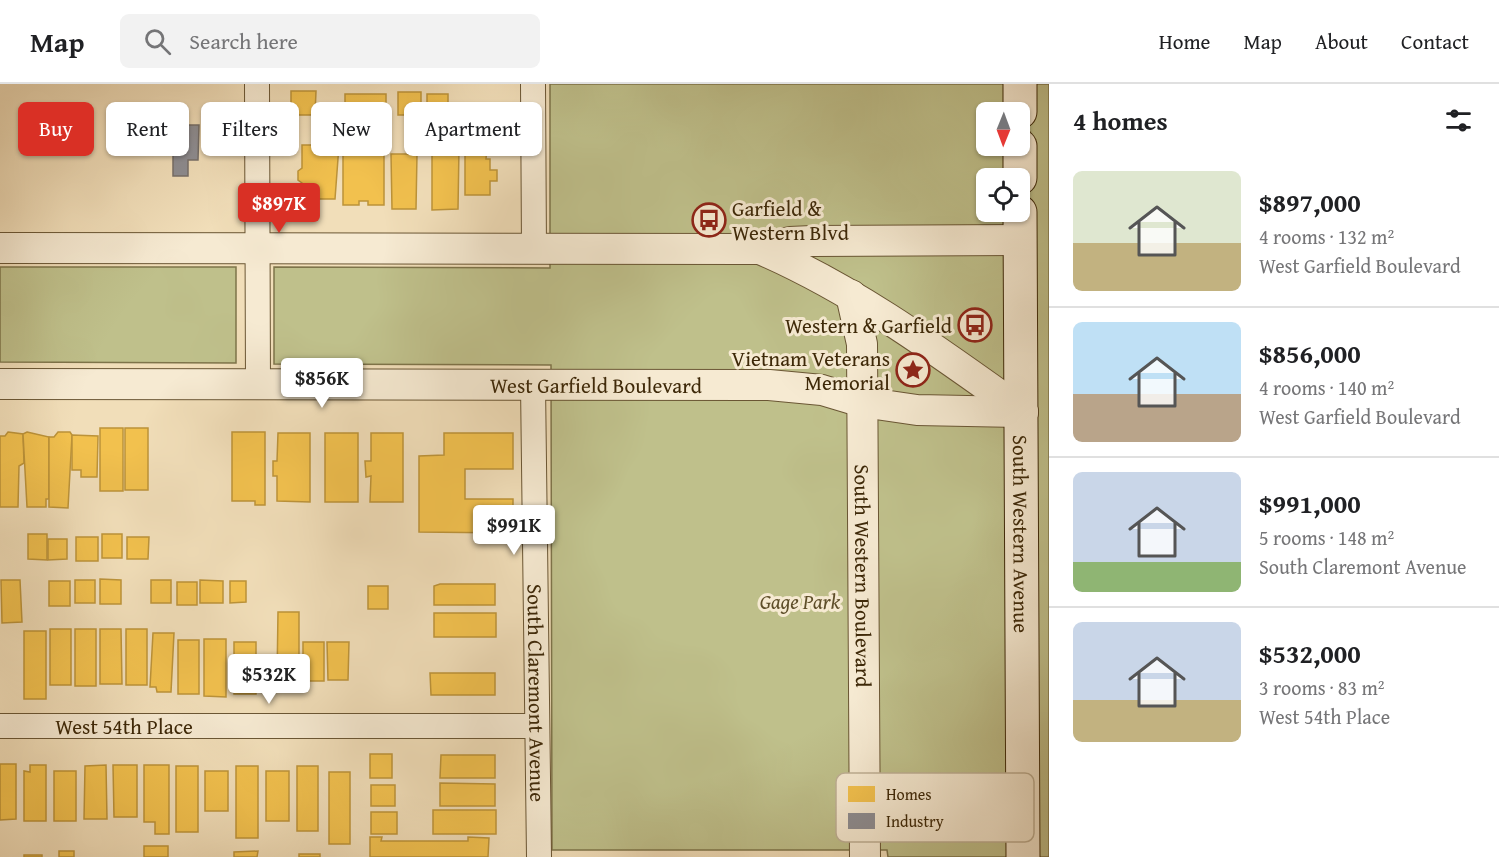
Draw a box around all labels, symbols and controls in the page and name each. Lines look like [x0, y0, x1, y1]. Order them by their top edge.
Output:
search box [120, 14, 540, 68]
text: Map [30, 21, 84, 62]
icon: search [141, 25, 174, 58]
text: Search here [189, 25, 298, 57]
text: Home [1159, 26, 1210, 57]
text: Map [1243, 26, 1282, 57]
text: About [1315, 26, 1368, 57]
text: Contact [1401, 26, 1469, 57]
text: 4 homes [1073, 101, 1168, 140]
chip: Buy [18, 102, 94, 156]
chip: Rent [106, 102, 189, 156]
chip: Filters [201, 102, 299, 156]
chip: New [311, 102, 392, 156]
chip: Apartment [404, 102, 542, 156]
north arrow [976, 102, 1030, 156]
map controls [976, 102, 1030, 222]
icon: filters [1442, 104, 1475, 137]
button: locate [976, 168, 1030, 222]
pin: $897K [237, 183, 321, 234]
text: $897,000 [1259, 183, 1361, 222]
text: $897K [252, 188, 306, 217]
place label: Garfield & Western Blvd [732, 193, 850, 248]
icon: home [1121, 195, 1193, 267]
bus stop icon: Garfield & Western Blvd [691, 202, 727, 238]
text: 4 rooms · 132 m² [1259, 222, 1394, 251]
text: West Garfield Boulevard [1259, 251, 1461, 280]
bus stop icon: Western & Garfield [957, 307, 993, 343]
place label: Western & Garfield [785, 310, 953, 341]
text: $856,000 [1259, 334, 1361, 373]
place label: Vietnam Veterans Memorial [731, 343, 890, 398]
icon: home [1121, 346, 1193, 418]
place icon: Vietnam Veterans Memorial [895, 352, 931, 388]
pin: $856K [280, 358, 364, 409]
text: $856K [295, 363, 349, 392]
street label: West Garfield Boulevard [490, 369, 703, 400]
text: 4 rooms · 140 m² [1259, 373, 1394, 402]
text: West Garfield Boulevard [1259, 402, 1461, 431]
street label: South Western Avenue [1006, 435, 1037, 633]
street label: South Western Boulevard [847, 464, 880, 688]
text: $991,000 [1259, 484, 1361, 523]
icon: home [1121, 496, 1193, 568]
pin: $991K [472, 505, 556, 556]
text: $991K [487, 510, 541, 539]
text: 5 rooms · 148 m² [1259, 523, 1394, 552]
text: South Claremont Avenue [1259, 552, 1466, 581]
street label: South Claremont Avenue [520, 584, 554, 802]
park label: Gage Park [760, 586, 841, 617]
text: $532,000 [1259, 634, 1361, 673]
icon: home [1121, 646, 1193, 718]
pin: $532K [227, 654, 311, 705]
text: $532K [242, 659, 296, 688]
text: 3 rooms · 83 m² [1259, 673, 1385, 702]
text: West 54th Place [1259, 702, 1390, 731]
street label: West 54th Place [55, 711, 193, 742]
legend [836, 773, 1034, 842]
text: Homes [886, 782, 932, 806]
text: Industry [886, 809, 944, 833]

